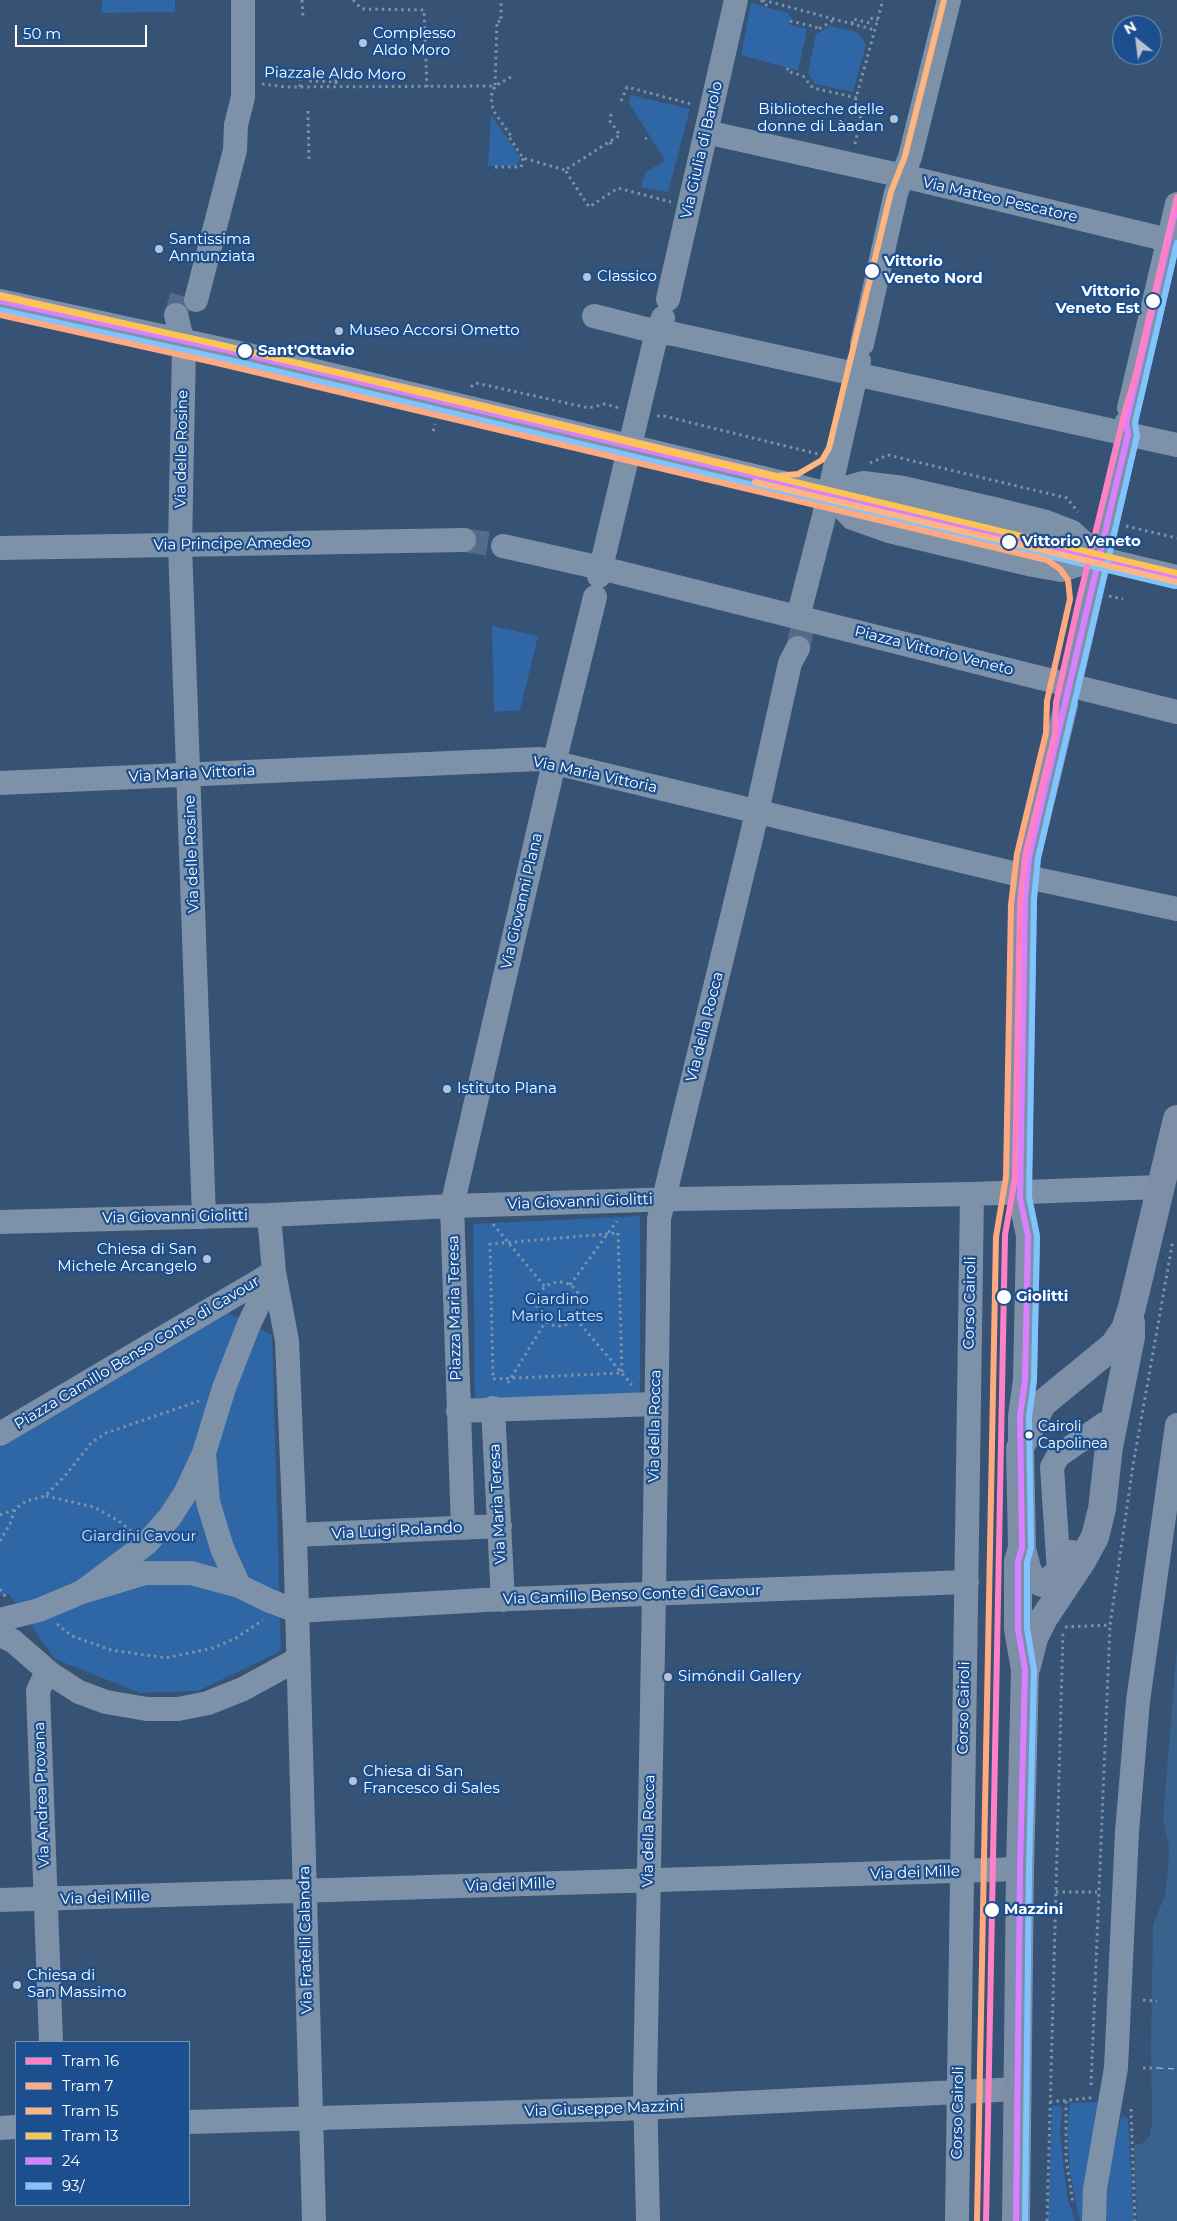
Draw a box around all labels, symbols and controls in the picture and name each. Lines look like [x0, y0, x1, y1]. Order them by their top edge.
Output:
scale bar [18, 15, 150, 47]
north arrow [1112, 15, 1162, 65]
text: N [1121, 17, 1140, 38]
text: 50 m [23, 24, 61, 43]
place label: Complesso Aldo Moro [373, 25, 456, 60]
marker: Complesso Aldo Moro [357, 37, 369, 49]
street label: Piazzale Aldo Moro [264, 64, 406, 84]
street label: Via Giulia di Barolo [677, 80, 727, 220]
place label: Biblioteche delle donne di Làadan [757, 101, 884, 136]
marker: Biblioteche delle donne di Làadan [888, 113, 900, 125]
street label: Via Matteo Pescatore [921, 173, 1079, 227]
place label: Santissima Annunziata [169, 231, 255, 266]
marker: Santissima Annunziata [153, 243, 165, 255]
place label: Vittorio Veneto Nord [884, 253, 983, 288]
marker: Vittorio Veneto Nord [863, 262, 881, 280]
place label: Classico [597, 268, 657, 286]
marker: Classico [581, 271, 593, 283]
place label: Vittorio Veneto Est [1055, 283, 1140, 318]
marker: Vittorio Veneto Est [1144, 292, 1162, 310]
place label: Museo Accorsi Ometto [349, 322, 520, 340]
marker: Museo Accorsi Ometto [333, 325, 345, 337]
marker: Sant'Ottavio [236, 342, 254, 360]
place label: Sant'Ottavio [258, 342, 355, 360]
street label: Via delle Rosine [172, 390, 192, 508]
marker: Vittorio Veneto [1000, 533, 1018, 551]
place label: Vittorio Veneto [1022, 533, 1141, 551]
street label: Via Principe Amedeo [153, 534, 311, 554]
street label: Piazza Vittorio Veneto [853, 623, 1015, 679]
street label: Via Maria Vittoria [531, 753, 659, 797]
street label: Via Maria Vittoria [128, 762, 256, 786]
street label: Via delle Rosine [181, 795, 203, 913]
street label: Via Giovanni Plana [498, 831, 546, 971]
street label: Via della Rocca [683, 970, 727, 1084]
place label: Istituto Plana [457, 1080, 557, 1098]
marker: Istituto Plana [441, 1083, 453, 1095]
street label: Via Giovanni Giolitti [507, 1190, 653, 1214]
street label: Via Giovanni Giolitti [102, 1207, 248, 1227]
street label: Piazza Maria Teresa [445, 1235, 465, 1381]
place label: Chiesa di San Michele Arcangelo [57, 1241, 197, 1276]
marker: Chiesa di San Michele Arcangelo [201, 1253, 213, 1265]
street label: Corso Cairoli [960, 1256, 980, 1350]
street label: Piazza Camillo Benso Conte di Cavour [11, 1272, 263, 1434]
marker: Giolitti [995, 1288, 1013, 1306]
place label: Giolitti [1016, 1288, 1068, 1306]
park label: Giardino Mario Lattes [511, 1291, 603, 1326]
street label: Via della Rocca [645, 1369, 665, 1483]
place label: Cairoli Capolinea [1038, 1419, 1108, 1451]
marker: Cairoli Capolinea [1024, 1430, 1034, 1440]
street label: Via Maria Teresa [486, 1443, 510, 1565]
street label: Via Luigi Rolando [331, 1519, 463, 1543]
park label: Giardini Cavour [81, 1528, 197, 1546]
street label: Via Camillo Benso Conte di Cavour [503, 1581, 761, 1609]
street label: Corso Cairoli [954, 1661, 974, 1755]
place label: SimóndiI Gallery [678, 1668, 801, 1686]
marker: SimóndiI Gallery [662, 1671, 674, 1683]
street label: Via Andrea Provana [30, 1721, 54, 1869]
place label: Chiesa di San Francesco di Sales [363, 1763, 500, 1798]
street label: Via della Rocca [639, 1774, 659, 1888]
marker: Chiesa di San Francesco di Sales [347, 1775, 359, 1787]
street label: Via dei Mille [870, 1862, 960, 1884]
street label: Via Fratelli Calandra [296, 1866, 316, 2014]
street label: Via dei Mille [465, 1874, 555, 1896]
street label: Via dei Mille [60, 1887, 150, 1909]
marker: Mazzini [983, 1901, 1001, 1919]
place label: Mazzini [1004, 1901, 1063, 1919]
place label: Chiesa di San Massimo [27, 1967, 126, 2002]
marker: Chiesa di San Massimo [11, 1979, 23, 1991]
legend [15, 2041, 190, 2206]
text: Tram 16 [62, 2051, 119, 2070]
street label: Corso Cairoli [948, 2066, 968, 2160]
text: Tram 7 [62, 2076, 113, 2095]
street label: Via Giuseppe Mazzini [524, 2097, 684, 2121]
text: Tram 15 [62, 2101, 118, 2120]
text: Tram 13 [62, 2126, 118, 2145]
text: 24 [62, 2151, 80, 2170]
text: 93/ [62, 2176, 84, 2195]

